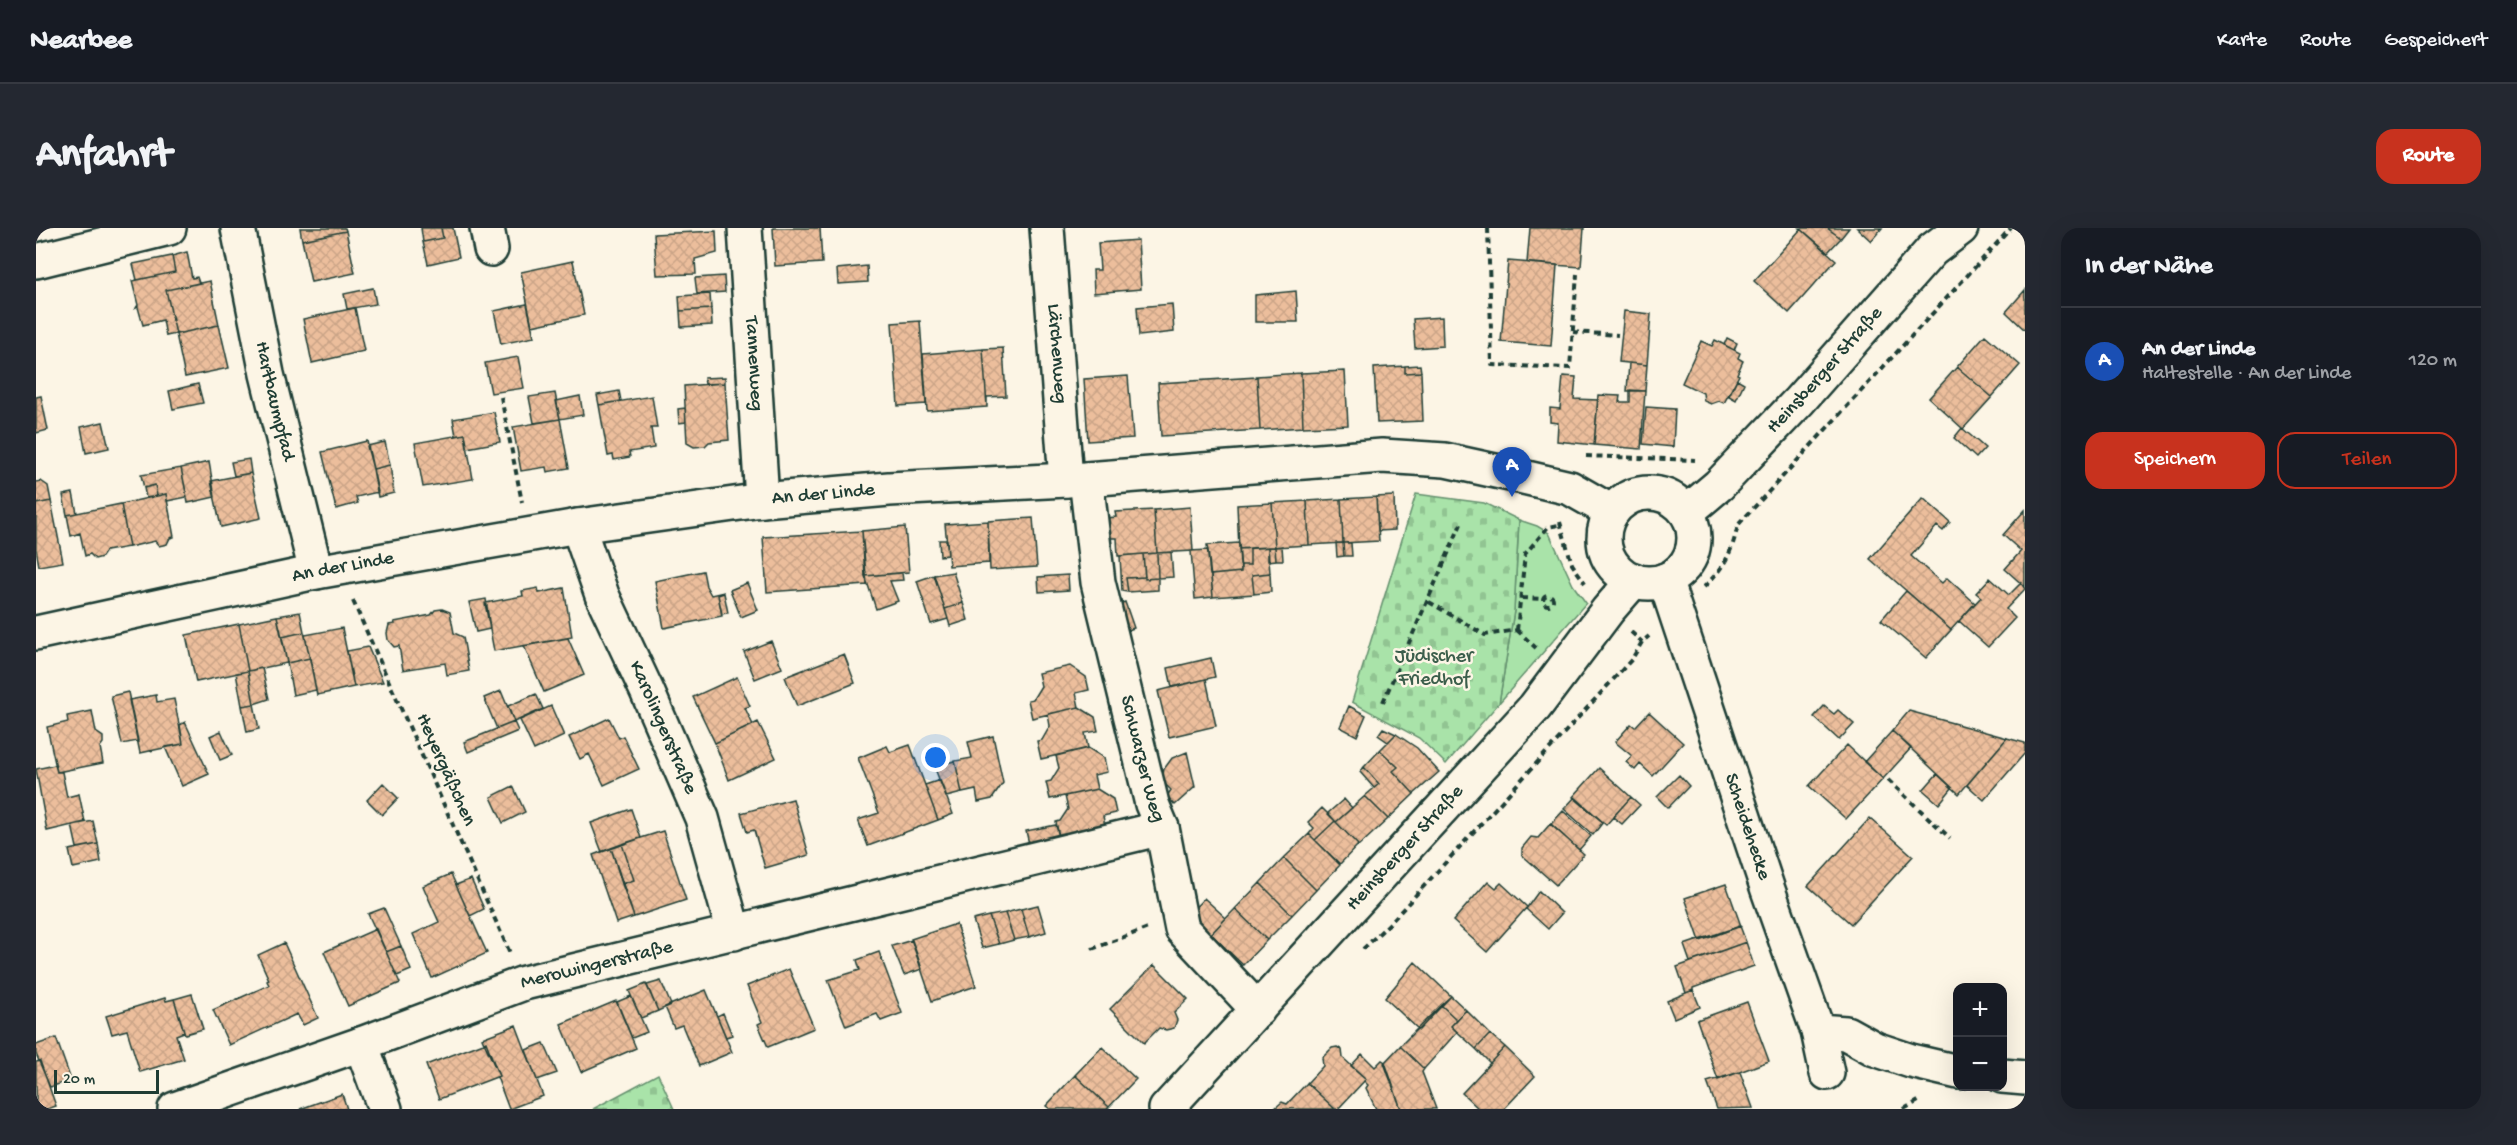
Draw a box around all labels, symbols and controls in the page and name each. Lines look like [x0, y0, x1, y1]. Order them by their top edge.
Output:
text: Nearbee [30, 25, 132, 58]
text: Karte [2217, 29, 2267, 54]
text: Route [2300, 29, 2351, 54]
text: Gespeichert [2384, 29, 2487, 54]
button: Route [2376, 129, 2481, 184]
text: Anfahrt [36, 132, 171, 181]
text: In der Nähe [2085, 252, 2213, 283]
street label: Heinsberger Straße [1762, 302, 1888, 439]
street label: Lärchenweg [1041, 303, 1072, 404]
street label: Tannenweg [739, 315, 768, 412]
text: An der Linde [2142, 337, 2255, 363]
street label: Hartbaumpfad [249, 340, 300, 465]
text: A [2099, 350, 2110, 373]
text: 120 m [2409, 350, 2457, 373]
text: Haltestelle · An der Linde [2142, 363, 2351, 386]
button: Speichern [2085, 432, 2265, 489]
button: Teilen [2277, 432, 2457, 489]
pin: A [1492, 448, 1532, 497]
street label: An der Linde [771, 479, 876, 511]
street label: An der Linde [290, 547, 396, 588]
park label: Jüdischer Friedhof [1395, 646, 1475, 692]
street label: Karolingerstraße [623, 658, 702, 798]
street label: Schwarzer Weg [1115, 693, 1170, 826]
street label: Heyergäßchen [410, 710, 480, 830]
your location [921, 743, 950, 772]
street label: Scheidehecke [1719, 771, 1776, 884]
street label: Heinsberger Straße [1342, 780, 1469, 916]
street label: Merowingerstraße [518, 936, 676, 995]
map controls [1953, 983, 2007, 1091]
button: + [1953, 983, 2007, 1037]
button: − [1953, 1037, 2007, 1091]
scale bar [54, 1067, 159, 1094]
text: 20 m [63, 1071, 95, 1090]

